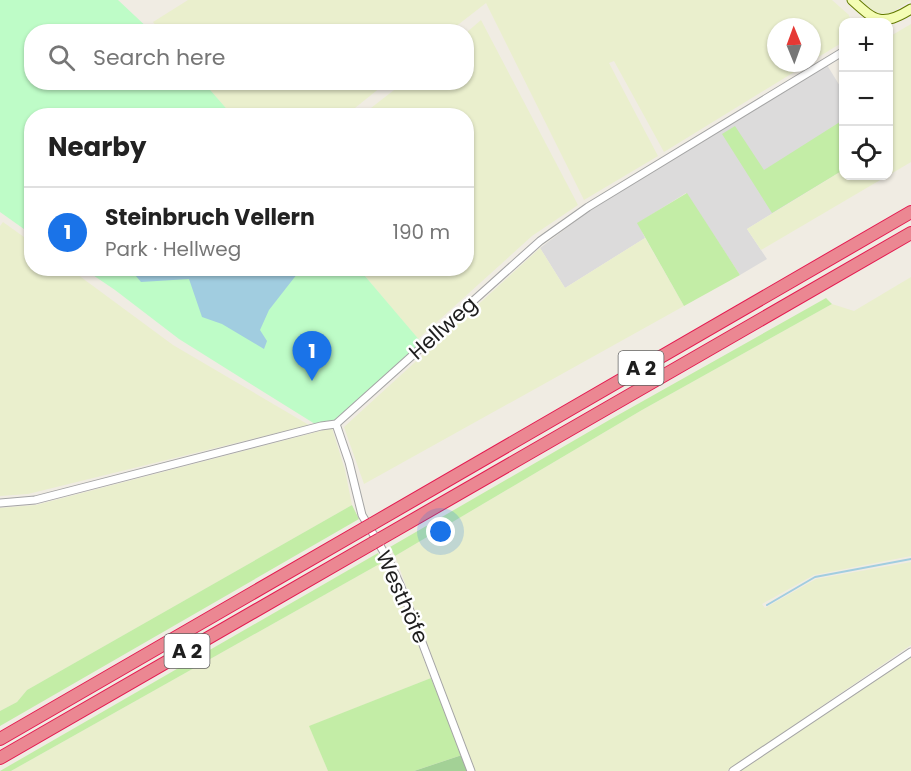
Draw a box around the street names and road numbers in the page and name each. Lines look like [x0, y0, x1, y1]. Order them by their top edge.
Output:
street label: Hellweg [402, 289, 483, 366]
road number: A 2 [618, 351, 664, 385]
street label: Westhöfe [369, 546, 436, 648]
road number: A 2 [164, 634, 210, 668]

